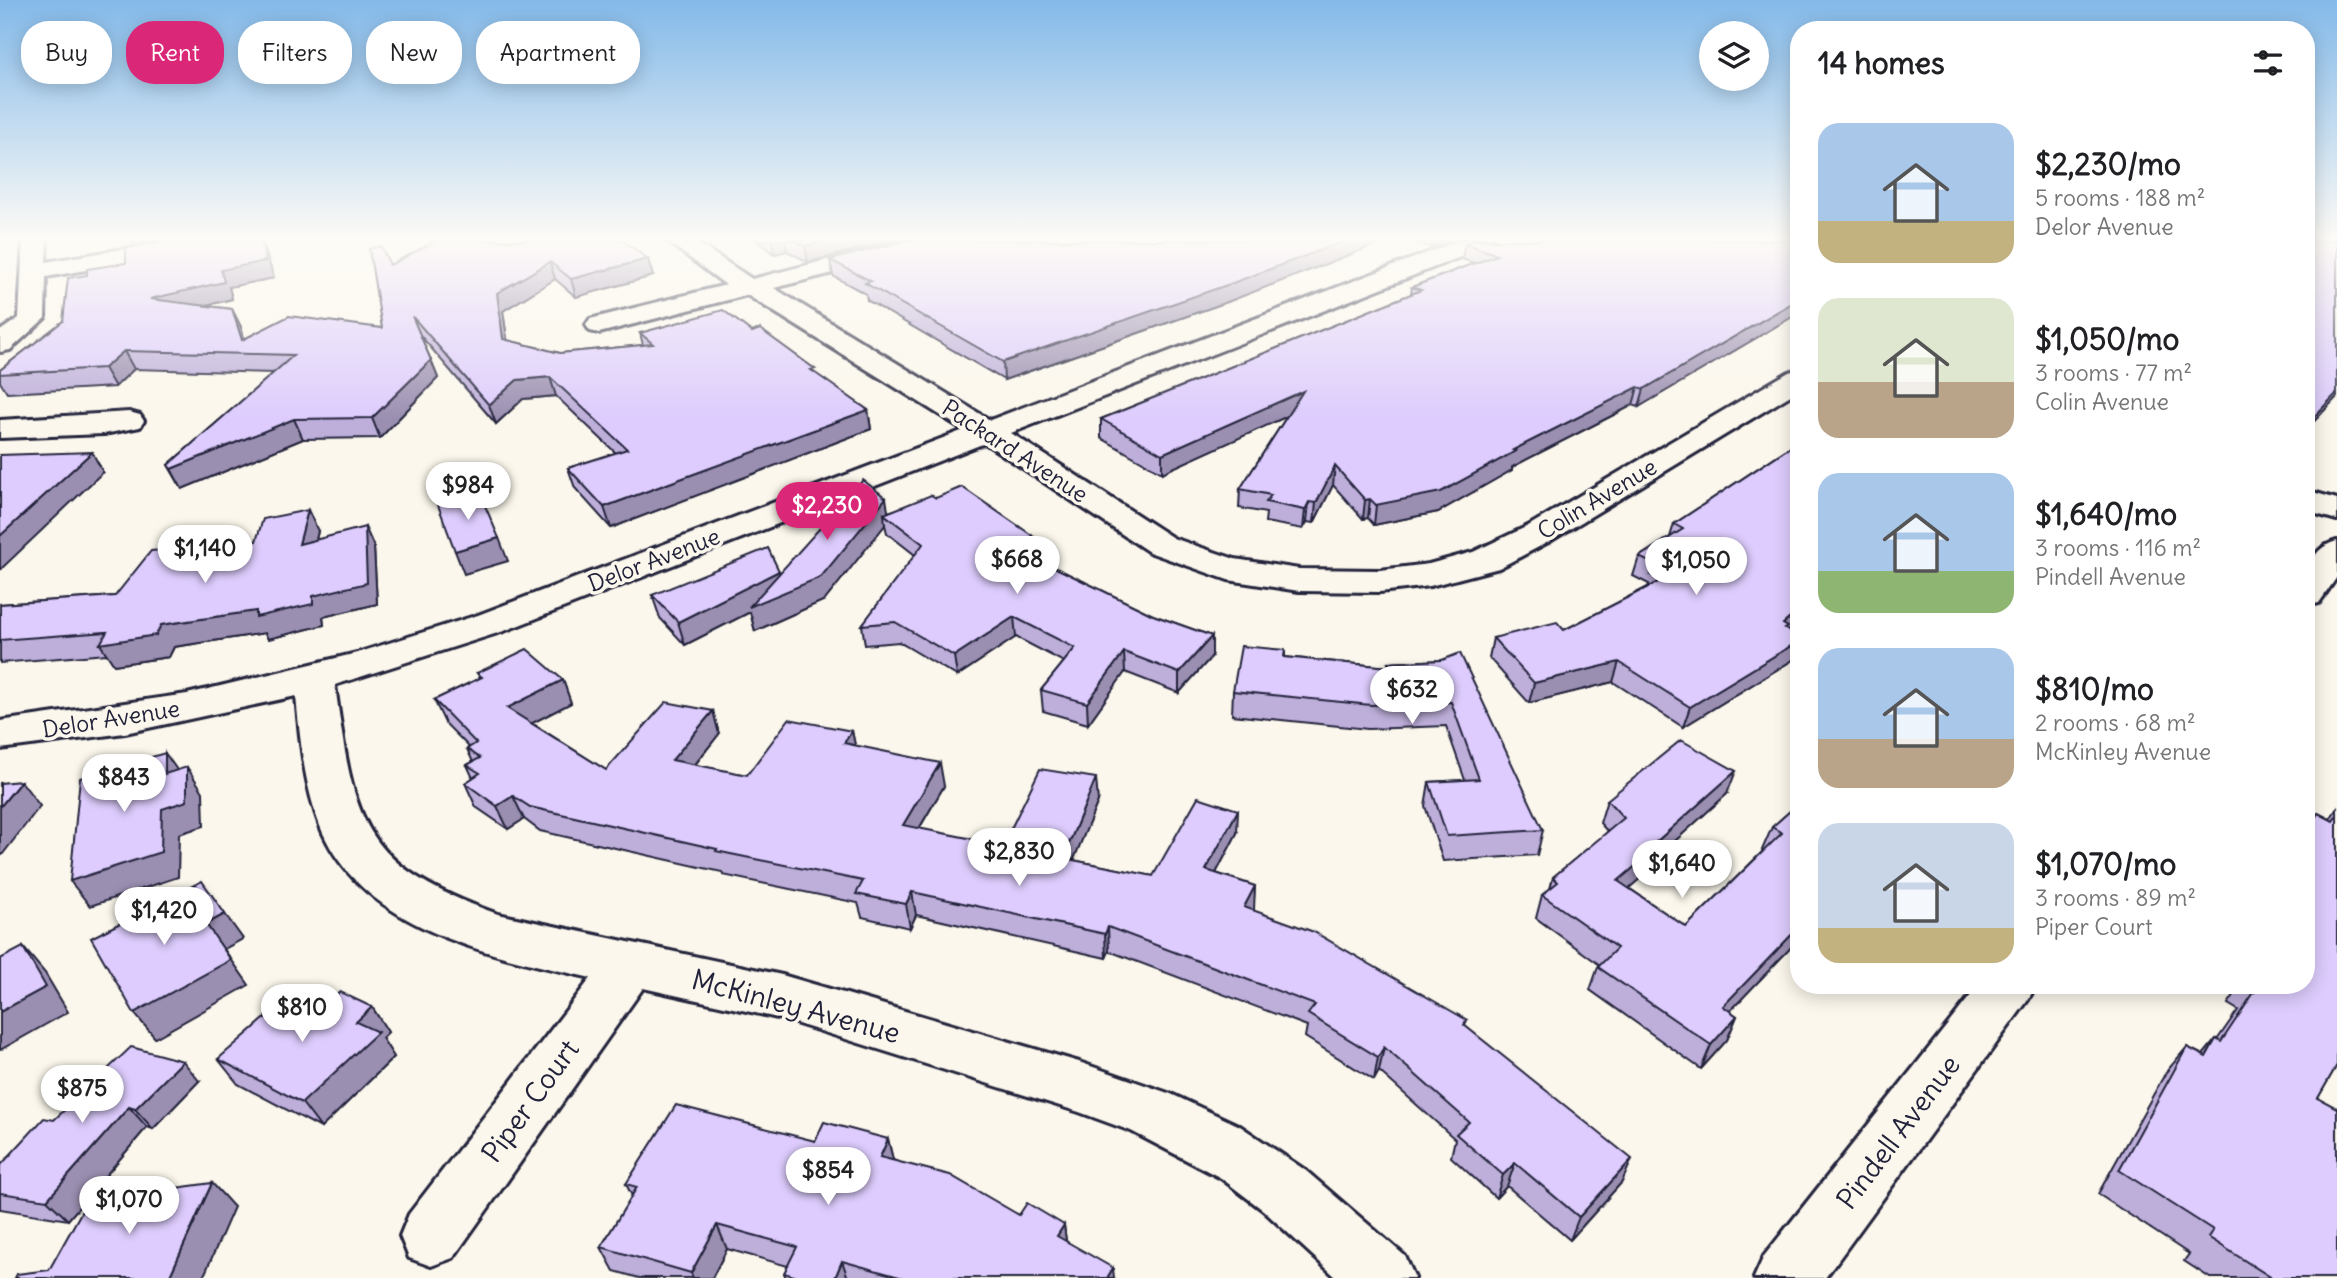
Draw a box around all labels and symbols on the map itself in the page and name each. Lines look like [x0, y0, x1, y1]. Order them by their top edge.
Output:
street label: Packard Avenue [937, 393, 1094, 508]
street label: Colin Avenue [1532, 452, 1662, 546]
pin: $984 [427, 462, 509, 522]
pin: $2,230 [770, 482, 884, 542]
street label: Delor Avenue [584, 521, 724, 598]
pin: $1,140 [148, 526, 262, 585]
pin: $668 [976, 536, 1058, 596]
pin: $1,050 [1639, 538, 1753, 597]
pin: $632 [1371, 666, 1453, 726]
street label: Delor Avenue [40, 693, 182, 744]
pin: $843 [83, 754, 165, 814]
pin: $2,830 [962, 828, 1076, 888]
pin: $1,640 [1625, 841, 1739, 900]
pin: $1,420 [107, 888, 221, 947]
street label: McKinley Avenue [688, 961, 904, 1051]
pin: $810 [261, 984, 343, 1044]
street label: Piper Court [473, 1032, 587, 1170]
street label: Pindell Avenue [1828, 1048, 1968, 1216]
pin: $875 [41, 1066, 123, 1125]
pin: $854 [787, 1148, 869, 1207]
pin: $1,070 [72, 1176, 186, 1236]

